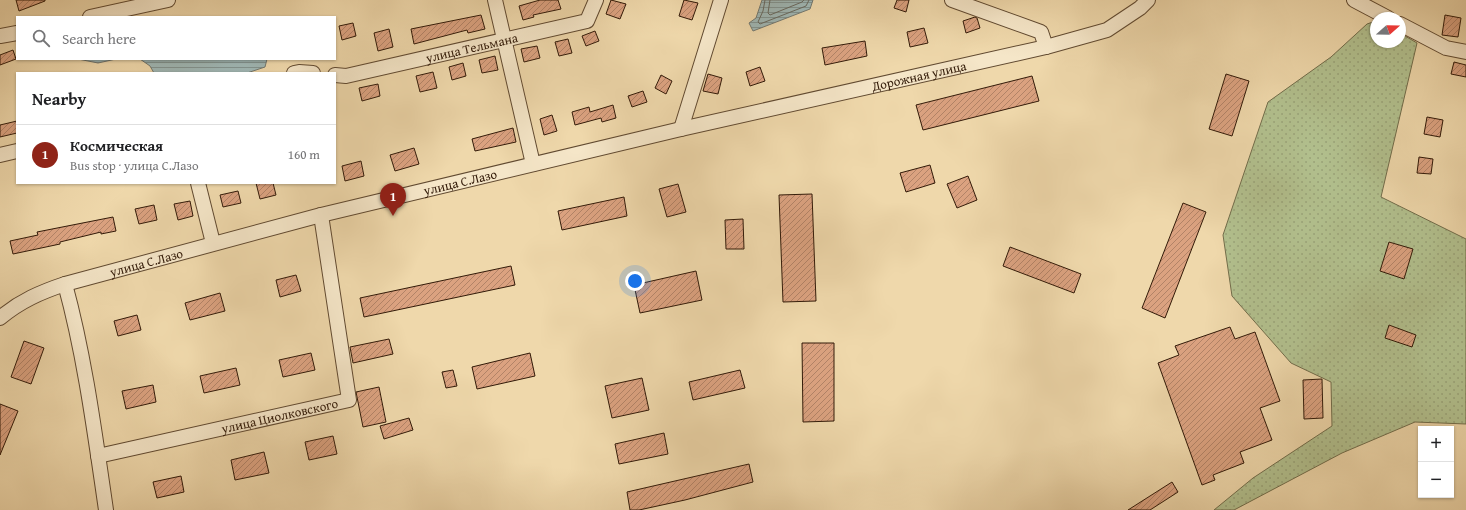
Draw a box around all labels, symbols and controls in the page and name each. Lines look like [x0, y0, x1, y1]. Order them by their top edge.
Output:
north arrow [1370, 12, 1406, 48]
search box [16, 16, 336, 60]
icon: search [30, 27, 52, 49]
text: Search here [62, 28, 136, 49]
street label: улица Тельмана [423, 28, 521, 68]
street label: Дорожная улица [869, 56, 969, 96]
text: Nearby [32, 86, 86, 111]
text: Космическая [70, 135, 163, 156]
text: 1 [42, 145, 48, 164]
text: 160 m [288, 145, 320, 164]
text: Bus stop · улица С.Лазо [70, 156, 199, 175]
street label: улица С.Лазо [421, 164, 499, 200]
pin: 1 [380, 183, 406, 216]
street label: улица С.Лазо [107, 244, 185, 282]
your location [625, 271, 645, 291]
street label: улица Циолковского [218, 394, 340, 438]
map controls [1418, 426, 1454, 498]
button: + [1418, 426, 1454, 462]
button: − [1418, 462, 1454, 498]

